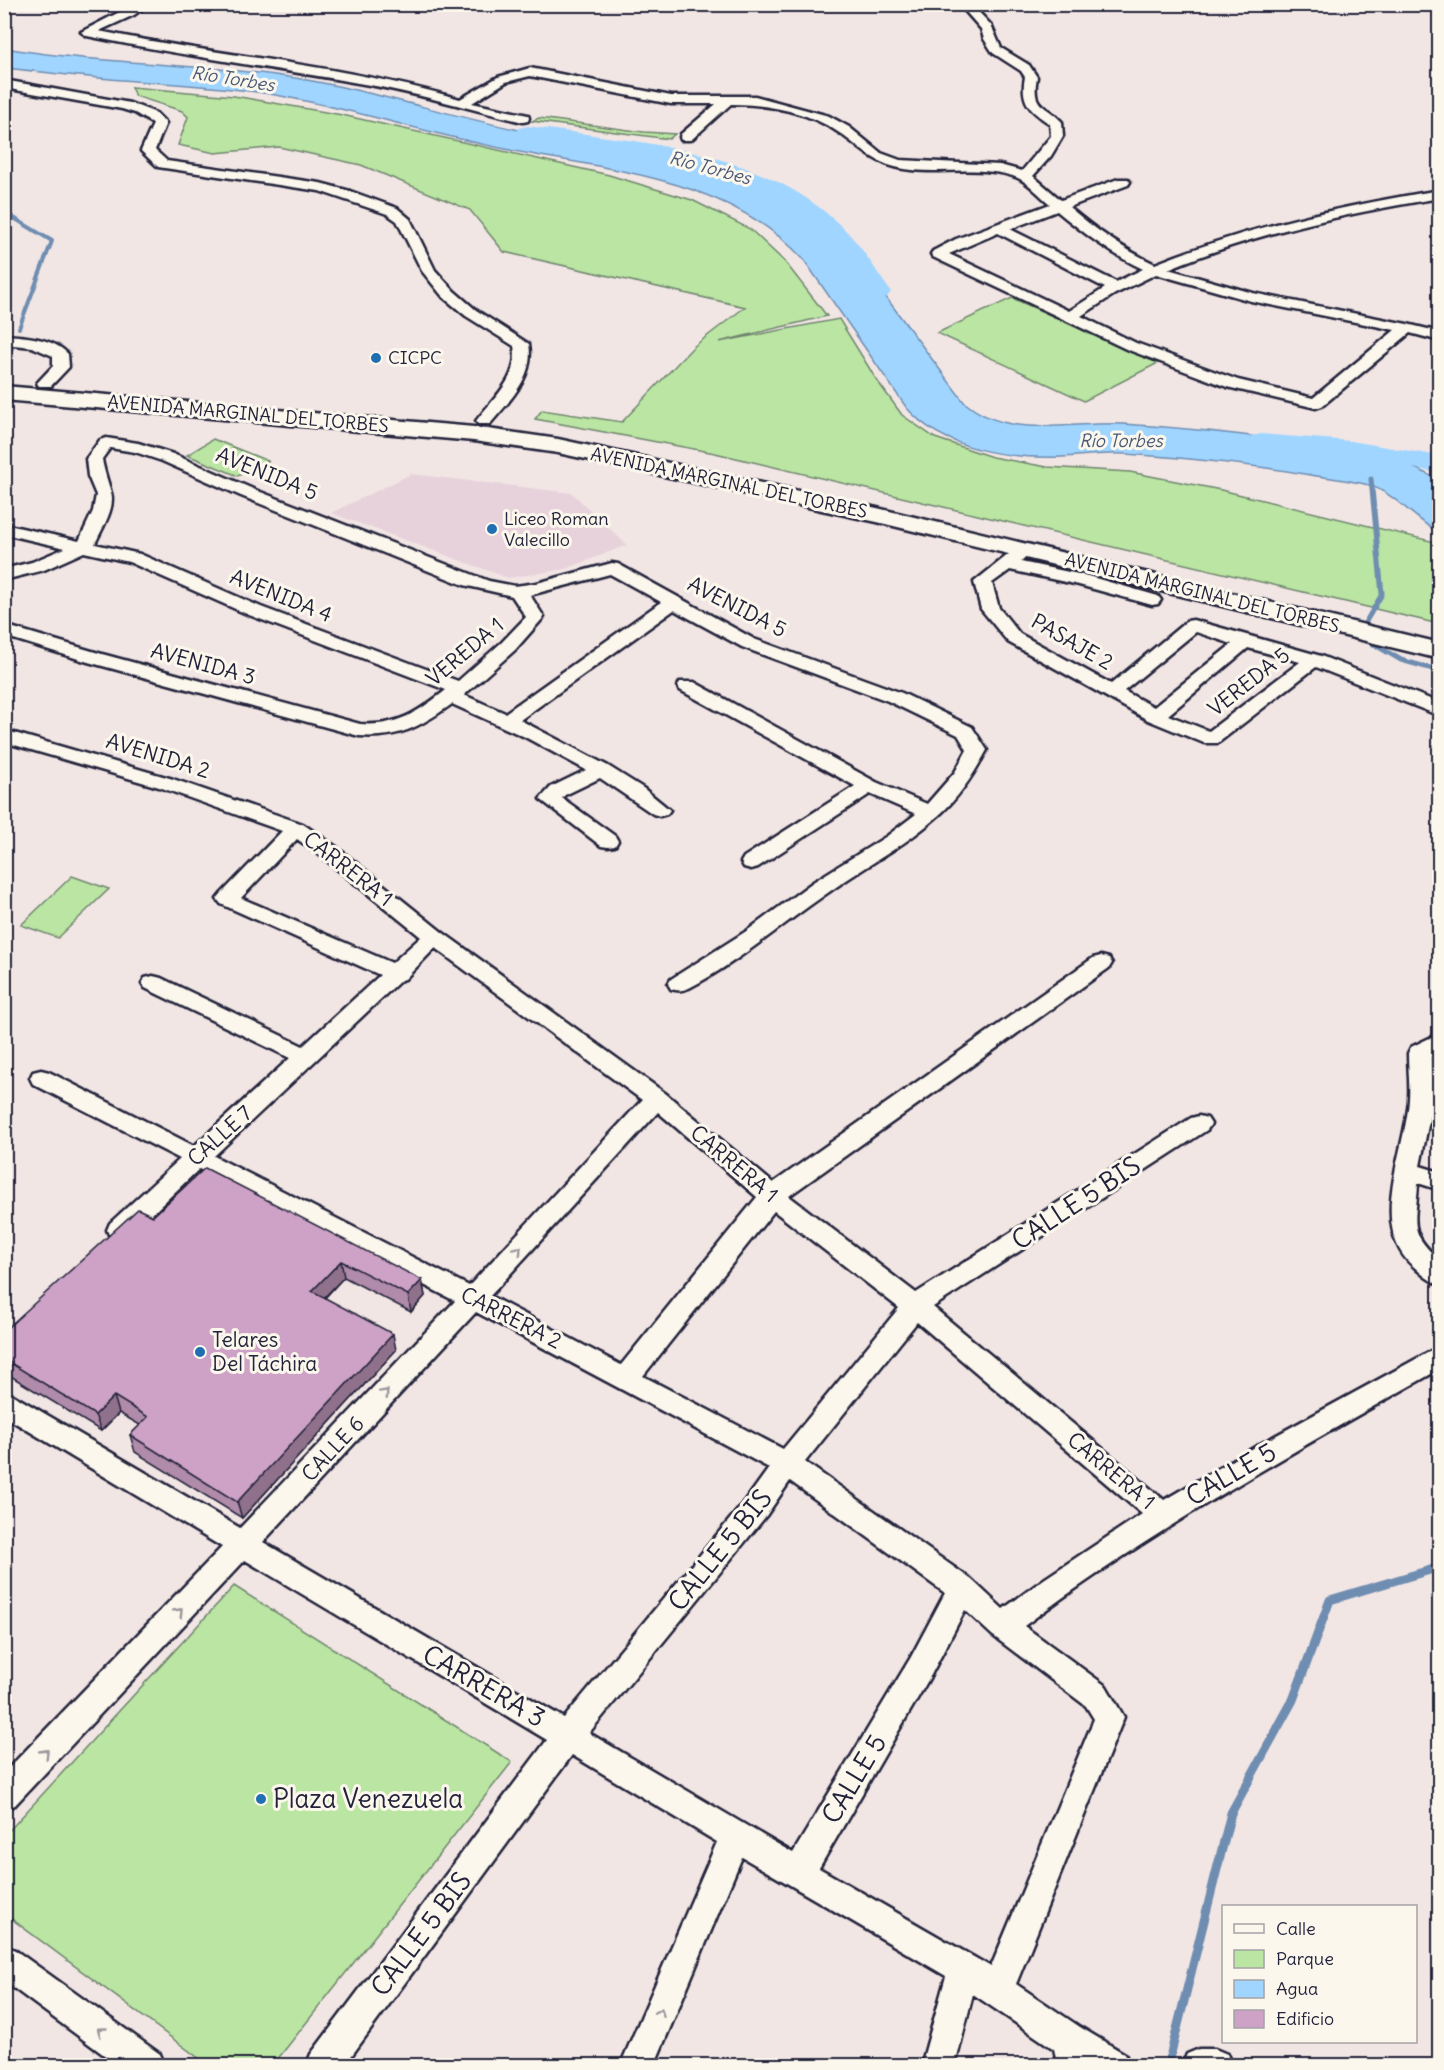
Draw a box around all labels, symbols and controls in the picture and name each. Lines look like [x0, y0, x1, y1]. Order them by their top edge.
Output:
water label: Río Torbes [190, 61, 278, 97]
water label: Río Torbes [667, 146, 755, 190]
place label: CICPC [388, 346, 442, 369]
marker: CICPC [369, 351, 383, 365]
street label: AVENIDA MARGINAL DEL TORBES [107, 390, 390, 437]
water label: Río Torbes [1079, 429, 1165, 452]
street label: AVENIDA 5 [212, 441, 322, 506]
street label: AVENIDA MARGINAL DEL TORBES [589, 442, 869, 523]
place label: Liceo Roman Valecillo [504, 507, 609, 551]
marker: Liceo Roman Valecillo [485, 522, 499, 536]
street label: AVENIDA MARGINAL DEL TORBES [1062, 547, 1342, 638]
street label: AVENIDA 4 [226, 563, 336, 628]
street label: AVENIDA 5 [683, 570, 791, 643]
street label: PASAJE 2 [1026, 607, 1118, 676]
street label: VEREDA 1 [420, 611, 509, 692]
street label: AVENIDA 3 [148, 637, 258, 690]
street label: VEREDA 5 [1202, 641, 1295, 722]
street label: AVENIDA 2 [103, 727, 213, 784]
street label: CARRERA 1 [298, 825, 399, 912]
street label: CALLE 7 [182, 1100, 258, 1172]
street label: CARRERA 1 [685, 1119, 784, 1208]
street label: CALLE 5 BIS [1005, 1149, 1146, 1257]
one-way arrow [510, 1247, 521, 1258]
street label: CARRERA 2 [456, 1281, 566, 1354]
place label: Telares Del Táchira [212, 1326, 317, 1377]
marker: Telares Del Táchira [193, 1345, 207, 1359]
one-way arrow [378, 1390, 389, 1400]
street label: CALLE 6 [296, 1410, 370, 1487]
street label: CARRERA 1 [1062, 1426, 1161, 1515]
street label: CALLE 5 [1180, 1435, 1282, 1512]
street label: CALLE 5 BIS [660, 1482, 779, 1617]
one-way arrow [172, 1608, 183, 1618]
street label: CARRERA 3 [417, 1637, 552, 1734]
street label: CALLE 5 [814, 1728, 893, 1829]
one-way arrow [38, 1749, 49, 1760]
place label: Plaza Venezuela [273, 1782, 463, 1815]
marker: Plaza Venezuela [254, 1792, 268, 1806]
street label: CALLE 5 BIS [363, 1865, 478, 2002]
legend [1222, 1905, 1417, 2043]
text: Calle [1276, 1917, 1316, 1940]
text: Parque [1276, 1947, 1334, 1970]
text: Agua [1276, 1977, 1318, 2000]
one-way arrow [653, 2007, 665, 2018]
text: Edificio [1276, 2007, 1334, 2030]
one-way arrow [96, 2027, 107, 2038]

